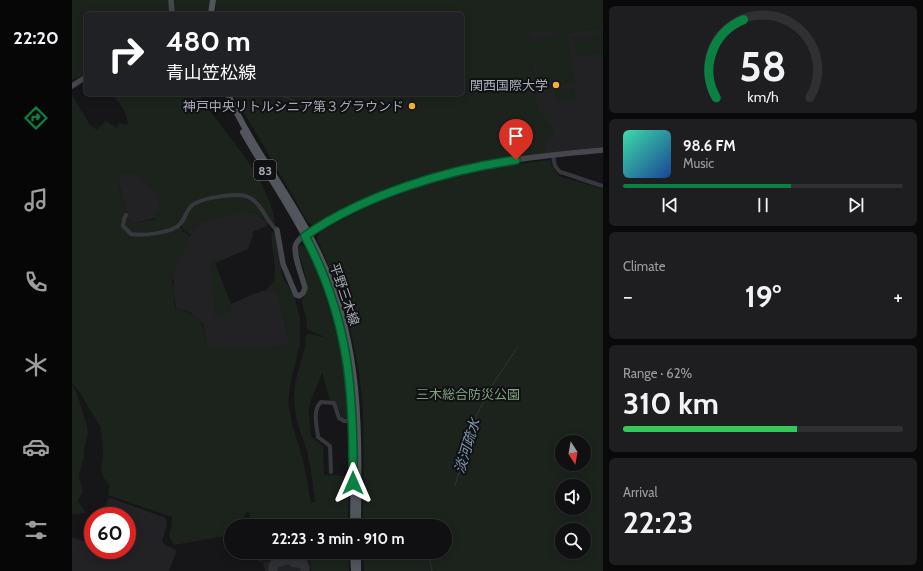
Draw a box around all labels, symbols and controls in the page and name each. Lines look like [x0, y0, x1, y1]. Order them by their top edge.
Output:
text: 480 m [166, 24, 251, 58]
text: 22:20 [13, 27, 59, 49]
icon: right [100, 28, 152, 80]
text: 58 [739, 40, 787, 90]
text: 青山笠松線 [166, 62, 256, 84]
place label: 関西国際大学 [470, 77, 548, 93]
marker: 関西国際大学 [551, 80, 561, 90]
text: km/h [747, 87, 779, 105]
place label: 神戸中央リトルシニア第３グラウンド [183, 98, 404, 114]
marker: 神戸中央リトルシニア第３グラウンド [407, 101, 417, 111]
icon: directions [22, 104, 50, 132]
pin [499, 119, 533, 160]
icon: arrive [505, 125, 527, 147]
text: 98.6 FM [683, 137, 736, 155]
text: Music [683, 155, 714, 171]
road number: 83 [254, 160, 276, 180]
icon: music [22, 186, 50, 214]
icon: previous [659, 194, 681, 216]
icon: pause [752, 194, 774, 216]
icon: next [845, 194, 867, 216]
text: Climate [623, 258, 665, 274]
street label: 平野三木線 [327, 261, 363, 327]
icon: phone [22, 268, 50, 296]
text: 19° [745, 278, 781, 315]
text: − [623, 283, 633, 310]
text: + [893, 283, 903, 310]
icon: climate [22, 351, 50, 379]
text: Range · 62% [623, 365, 692, 381]
text: 310 km [623, 385, 719, 422]
park label: 三木総合防災公園 [416, 386, 520, 402]
water label: 淡河疏水 [450, 415, 484, 475]
icon: car [22, 433, 50, 461]
north arrow [555, 435, 591, 471]
map controls [555, 435, 591, 559]
position arrow [332, 462, 374, 504]
button: sound [555, 479, 591, 515]
text: Arrival [623, 484, 658, 500]
text: 22:23 [623, 504, 693, 541]
speed limit sign: 60 [84, 507, 136, 559]
icon: filters [22, 516, 50, 544]
button: search [555, 523, 591, 559]
text: 22:23 · 3 min · 910 m [271, 530, 405, 548]

